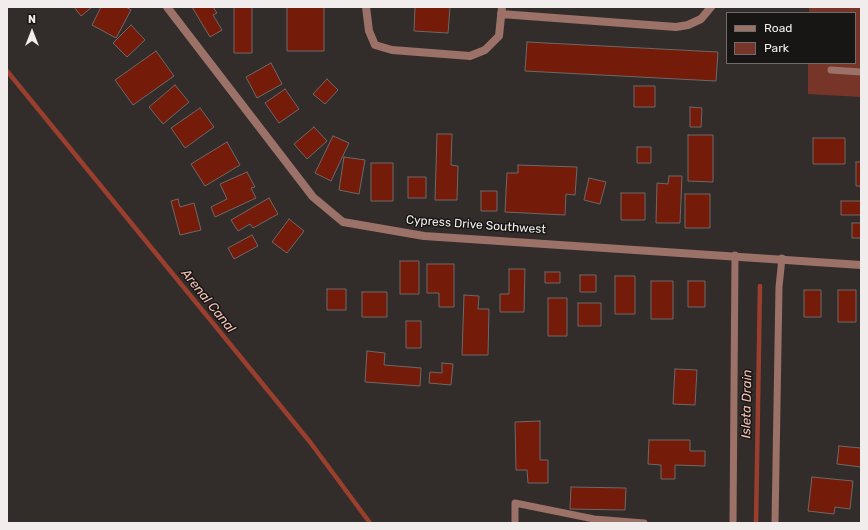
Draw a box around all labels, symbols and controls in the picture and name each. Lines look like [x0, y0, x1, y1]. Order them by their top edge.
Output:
north arrow [12, 12, 52, 52]
legend [726, 12, 856, 64]
text: N [28, 13, 36, 26]
text: Road [764, 21, 792, 35]
text: Park [764, 41, 789, 55]
street label: Cypress Drive Southwest [405, 213, 547, 237]
water label: Arenal Canal [177, 266, 239, 336]
water label: Isleta Drain [739, 369, 755, 439]

